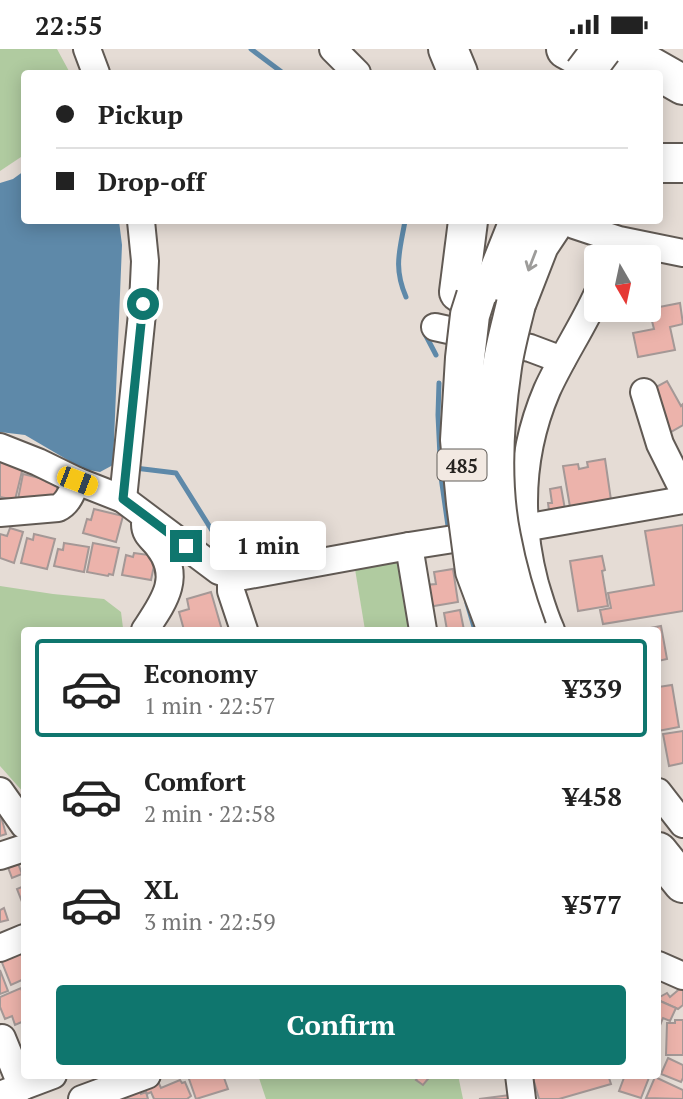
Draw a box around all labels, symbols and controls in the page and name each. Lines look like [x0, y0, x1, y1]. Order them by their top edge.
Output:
text: 22:55 [35, 8, 103, 42]
text: Pickup [98, 97, 183, 131]
text: Drop-off [98, 164, 205, 198]
north arrow [584, 245, 662, 322]
map controls [584, 245, 661, 322]
one-way arrow [525, 249, 538, 271]
route start [127, 288, 159, 320]
road number: 485 [438, 449, 486, 481]
car [54, 464, 101, 498]
callout: 1 min [210, 521, 326, 571]
route end [170, 530, 202, 562]
text: 1 min [237, 530, 299, 561]
text: Economy [144, 656, 257, 690]
icon: car [60, 657, 123, 720]
text: ¥339 [563, 671, 622, 705]
text: 1 min · 22:57 [144, 690, 276, 721]
text: Comfort [144, 764, 246, 798]
icon: car [60, 765, 123, 828]
text: ¥458 [563, 779, 622, 813]
text: 2 min · 22:58 [144, 798, 276, 829]
text: XL [144, 872, 178, 906]
icon: car [60, 873, 123, 936]
text: ¥577 [563, 887, 622, 921]
text: 3 min · 22:59 [144, 906, 276, 937]
button: Confirm [56, 985, 626, 1065]

